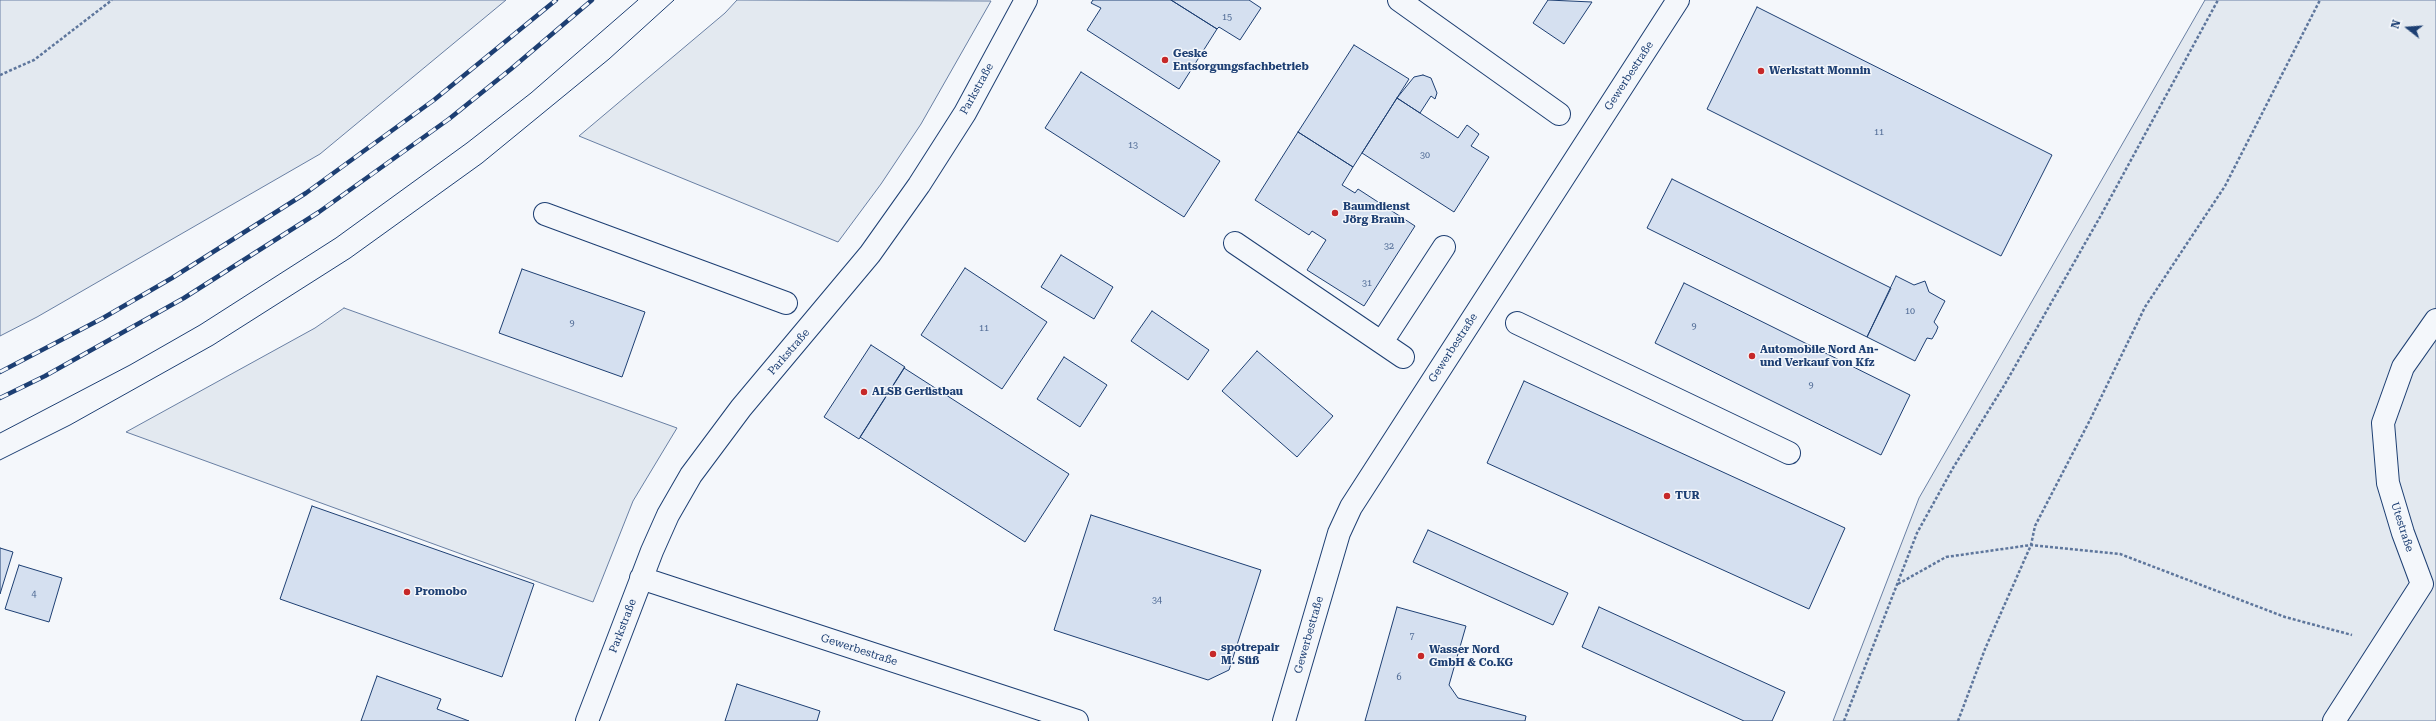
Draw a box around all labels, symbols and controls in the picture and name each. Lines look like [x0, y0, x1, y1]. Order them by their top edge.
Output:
north arrow [2388, 8, 2428, 48]
house number: 15 [1222, 12, 1232, 22]
text: N [2389, 18, 2404, 30]
street label: Gewerbestraße [1602, 39, 1656, 113]
place label: Geske Entsorgungsfachbetrieb [1173, 47, 1309, 73]
marker: Geske Entsorgungsfachbetrieb [1160, 55, 1170, 65]
street label: Parkstraße [957, 61, 997, 117]
place label: Werkstatt Monnin [1769, 64, 1871, 78]
marker: Werkstatt Monnin [1756, 66, 1766, 76]
house number: 11 [1874, 127, 1884, 137]
house number: 13 [1128, 140, 1138, 150]
house number: 30 [1420, 150, 1430, 160]
place label: Baumdienst Jörg Braun [1343, 200, 1410, 226]
marker: Baumdienst Jörg Braun [1330, 208, 1340, 218]
house number: 32 [1384, 241, 1394, 251]
house number: 31 [1362, 278, 1372, 288]
house number: 10 [1905, 306, 1915, 316]
street label: Gewerbestraße [1426, 311, 1480, 385]
house number: 9 [569, 318, 575, 328]
house number: 9 [1691, 321, 1697, 331]
house number: 11 [979, 323, 989, 333]
street label: Parkstraße [765, 326, 813, 378]
place label: Automobile Nord An- und Verkauf von Kfz [1760, 343, 1879, 369]
marker: Automobile Nord An- und Verkauf von Kfz [1747, 351, 1757, 361]
house number: 9 [1808, 380, 1814, 390]
place label: ALSB Gerüstbau [872, 385, 963, 399]
marker: ALSB Gerüstbau [859, 387, 869, 397]
place label: TUR [1675, 489, 1700, 503]
marker: TUR [1662, 491, 1672, 501]
street label: Utestraße [2388, 501, 2416, 553]
place label: Promobo [415, 585, 467, 599]
marker: Promobo [402, 587, 412, 597]
house number: 4 [31, 589, 37, 599]
house number: 34 [1152, 595, 1162, 605]
street label: Gewerbestraße [1292, 595, 1326, 675]
street label: Parkstraße [607, 597, 639, 655]
street label: Gewerbestraße [819, 631, 899, 669]
house number: 7 [1409, 631, 1415, 641]
place label: spotrepair M. Süß [1221, 641, 1279, 667]
place label: Wasser Nord GmbH & Co.KG [1429, 643, 1513, 669]
marker: spotrepair M. Süß [1208, 649, 1218, 659]
marker: Wasser Nord GmbH & Co.KG [1416, 651, 1426, 661]
house number: 6 [1396, 672, 1402, 682]

